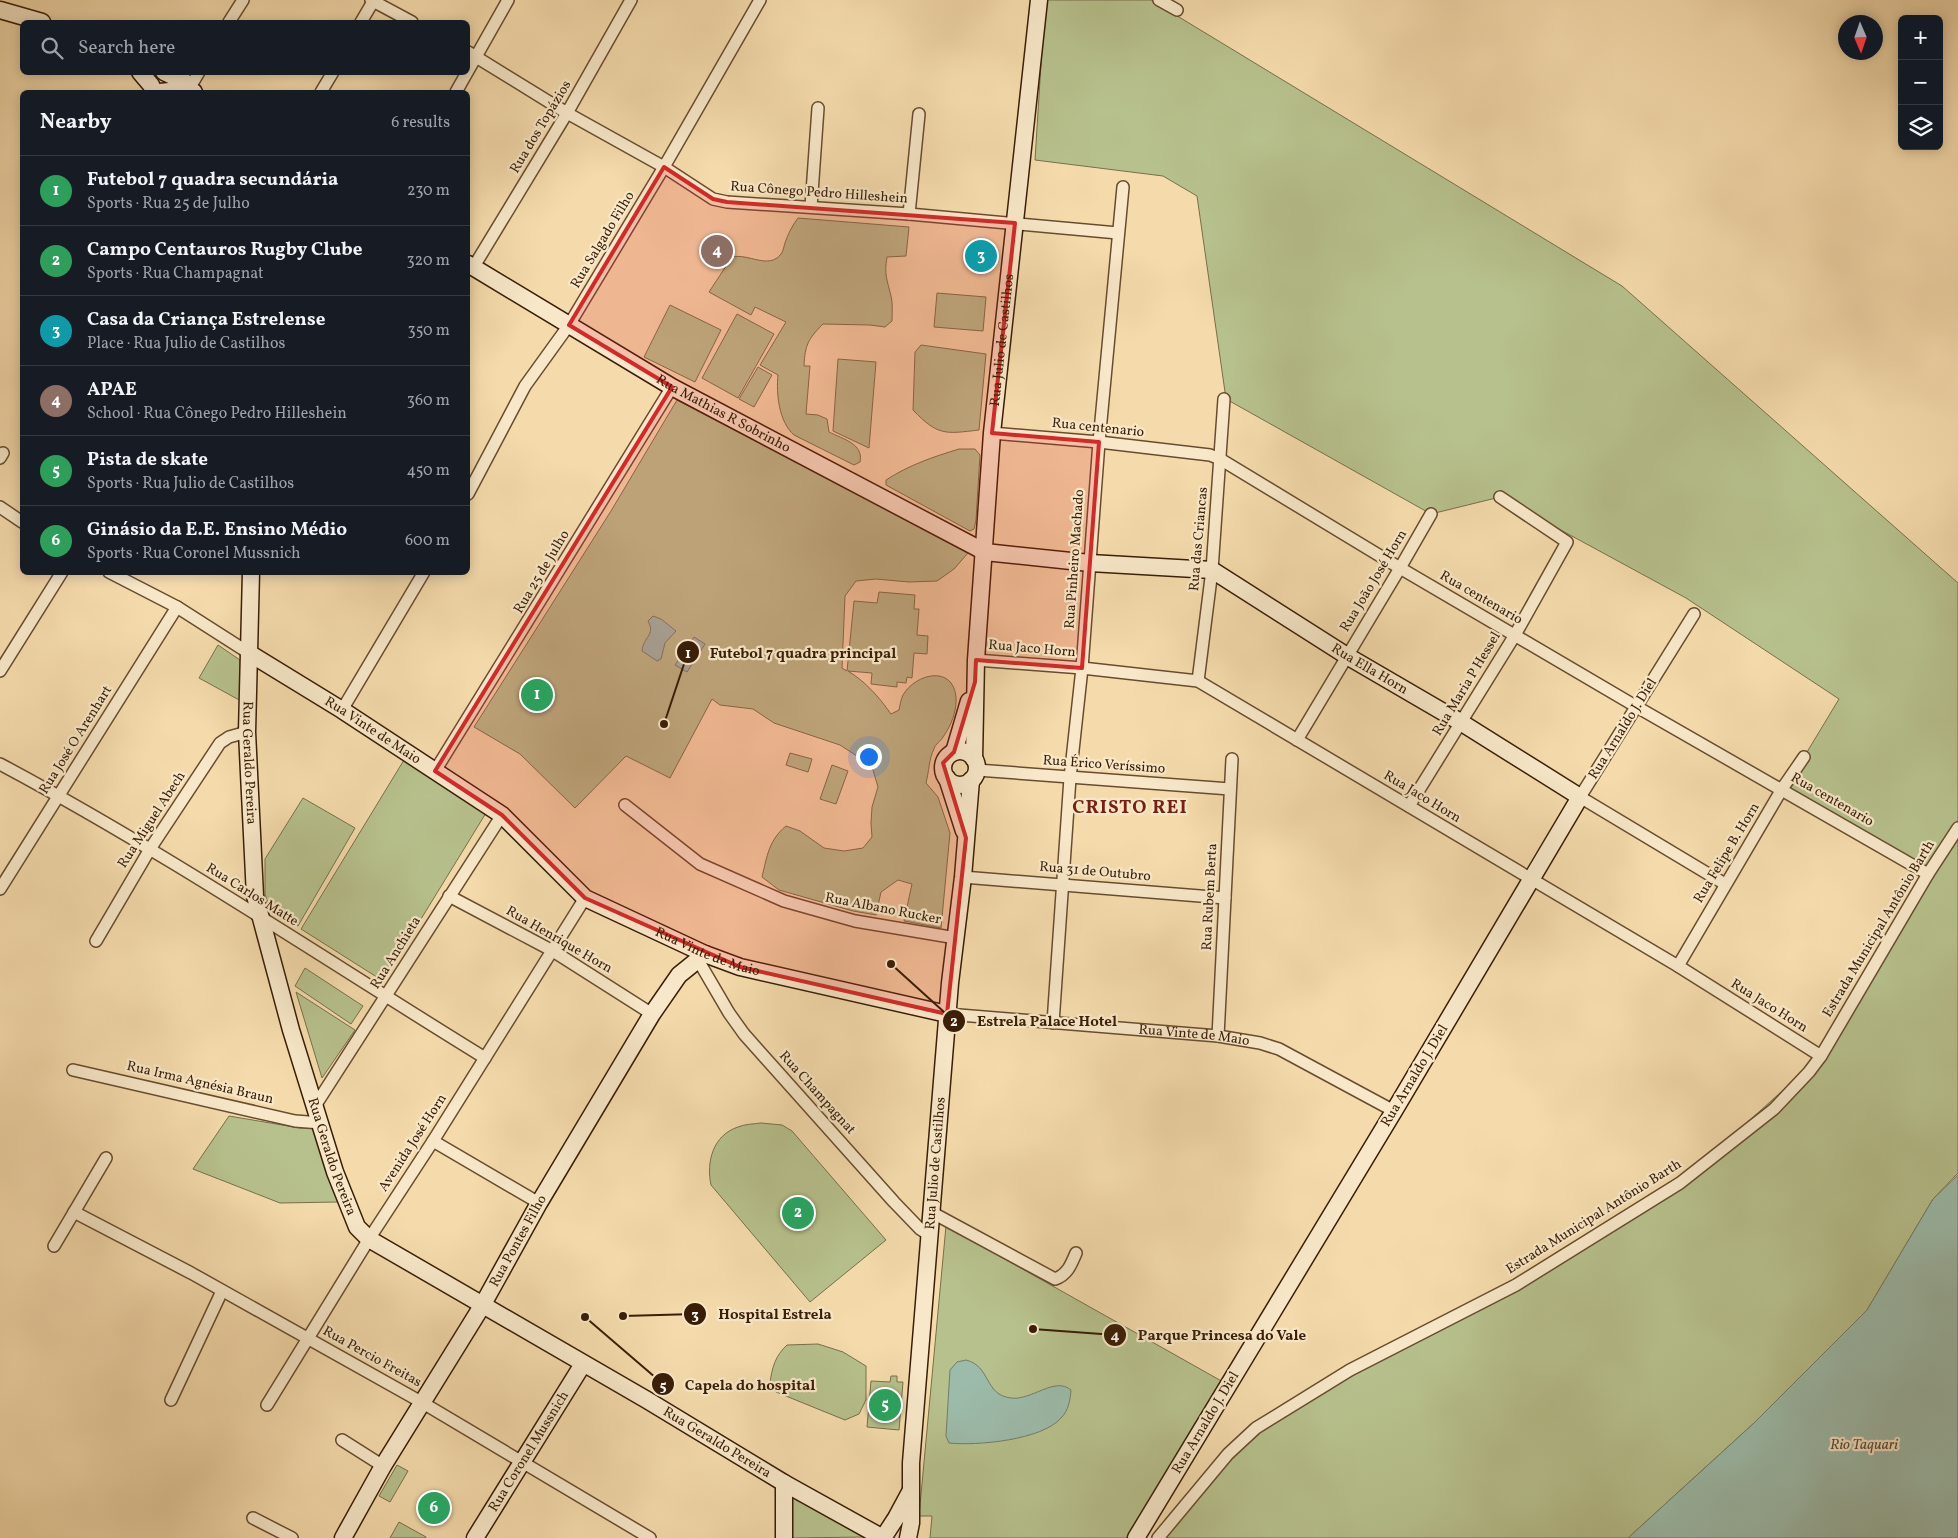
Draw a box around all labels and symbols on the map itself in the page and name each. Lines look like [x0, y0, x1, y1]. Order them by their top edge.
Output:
north arrow [1838, 15, 1883, 60]
street label: Rua dos Topázios [506, 77, 576, 177]
street label: Rua Cônego Pedro Hilleshein [730, 177, 908, 209]
street label: Rua Salgado Filho [567, 188, 639, 292]
pin: 4 [701, 232, 733, 270]
pin: 3 [965, 237, 997, 275]
street label: Rua Julio de Castilhos [985, 273, 1019, 407]
street label: Rua Mathias R Sobrinho [652, 370, 794, 457]
street label: Rua centenario [1051, 414, 1145, 442]
street label: Rua das Criancas [1185, 486, 1213, 592]
street label: Rua Pinheiro Machado [1061, 489, 1089, 629]
street label: Rua João José Horn [1336, 526, 1412, 636]
street label: Rua 25 de Julho [510, 527, 574, 617]
street label: Rua centenario [1436, 567, 1526, 629]
street label: Rua Maria P Hessel [1428, 629, 1506, 739]
street label: Rua Jaco Horn [988, 636, 1076, 662]
callout: Futebol 7 quadra principal [675, 637, 907, 667]
street label: Rua Ella Horn [1328, 639, 1412, 699]
text: 1 [685, 644, 691, 665]
text: Futebol 7 quadra principal [710, 644, 896, 665]
street label: Rua Arnaldo J. Diel [1584, 675, 1662, 783]
pin: 1 [521, 676, 553, 714]
street label: Rua José O Arenhart [35, 682, 117, 798]
street label: Rua Vinte de Maio [321, 692, 425, 769]
street label: Rua Geraldo Pereira [237, 701, 261, 825]
your location [856, 744, 882, 770]
street label: Rua Érico Veríssimo [1042, 751, 1166, 779]
street label: Rua Jaco Horn [1380, 766, 1464, 828]
street label: Rua Miguel Abech [114, 768, 190, 872]
street label: Rua centenario [1787, 769, 1877, 831]
district label: CRISTO REI [1072, 795, 1188, 821]
street label: Rua Felipe B. Horn [1690, 799, 1764, 907]
street label: Estrada Municipal Antônio Barth [1818, 837, 1940, 1021]
street label: Rua Rubem Berta [1198, 843, 1222, 951]
street label: Rua 31 de Outubro [1038, 858, 1152, 886]
street label: Rua Carlos Matte [202, 859, 302, 931]
street label: Rua Albano Rucker [823, 888, 943, 930]
street label: Rua Henrique Horn [502, 902, 616, 978]
street label: Rua Anchieta [366, 913, 426, 993]
street label: Rua Vinte de Maio [652, 923, 762, 981]
street label: Rua Jaco Horn [1727, 975, 1811, 1037]
callout: Estrela Palace Hotel [942, 1006, 1127, 1036]
text: 2 [950, 1012, 958, 1033]
text: Estrela Palace Hotel [977, 1012, 1117, 1033]
street label: Rua Vinte de Maio [1138, 1020, 1251, 1051]
street label: Rua Arnaldo J. Diel [1377, 1021, 1453, 1131]
street label: Rua Champagnat [774, 1047, 860, 1139]
street label: Rua Irma Agnésia Braun [125, 1057, 275, 1109]
street label: Avenida José Horn [374, 1091, 452, 1195]
street label: Rua Geraldo Pereira [303, 1095, 361, 1218]
street label: Rua Julio de Castilhos [920, 1096, 950, 1230]
street label: Estrada Municipal Antônio Barth [1503, 1155, 1685, 1279]
street label: Rua Pontes Filho [485, 1191, 551, 1290]
pin: 2 [782, 1194, 814, 1232]
callout: Hospital Estrela [683, 1299, 841, 1329]
text: 3 [691, 1305, 699, 1326]
text: Hospital Estrela [718, 1305, 832, 1326]
callout: Parque Princesa do Vale [1103, 1320, 1316, 1350]
street label: Rua Percio Freitas [319, 1322, 425, 1392]
text: 4 [1110, 1326, 1120, 1347]
text: Parque Princesa do Vale [1138, 1326, 1307, 1347]
street label: Rua Arnaldo J. Diel [1168, 1368, 1244, 1478]
callout: Capela do hospital [650, 1369, 826, 1399]
text: 5 [659, 1376, 667, 1397]
text: Capela do hospital [685, 1376, 815, 1397]
pin: 5 [869, 1386, 901, 1424]
street label: Rua Coronel Mussnich [484, 1387, 573, 1515]
street label: Rua Geraldo Pereira [659, 1402, 775, 1483]
water label: Rio Taquari [1830, 1435, 1898, 1456]
pin: 6 [418, 1489, 450, 1527]

